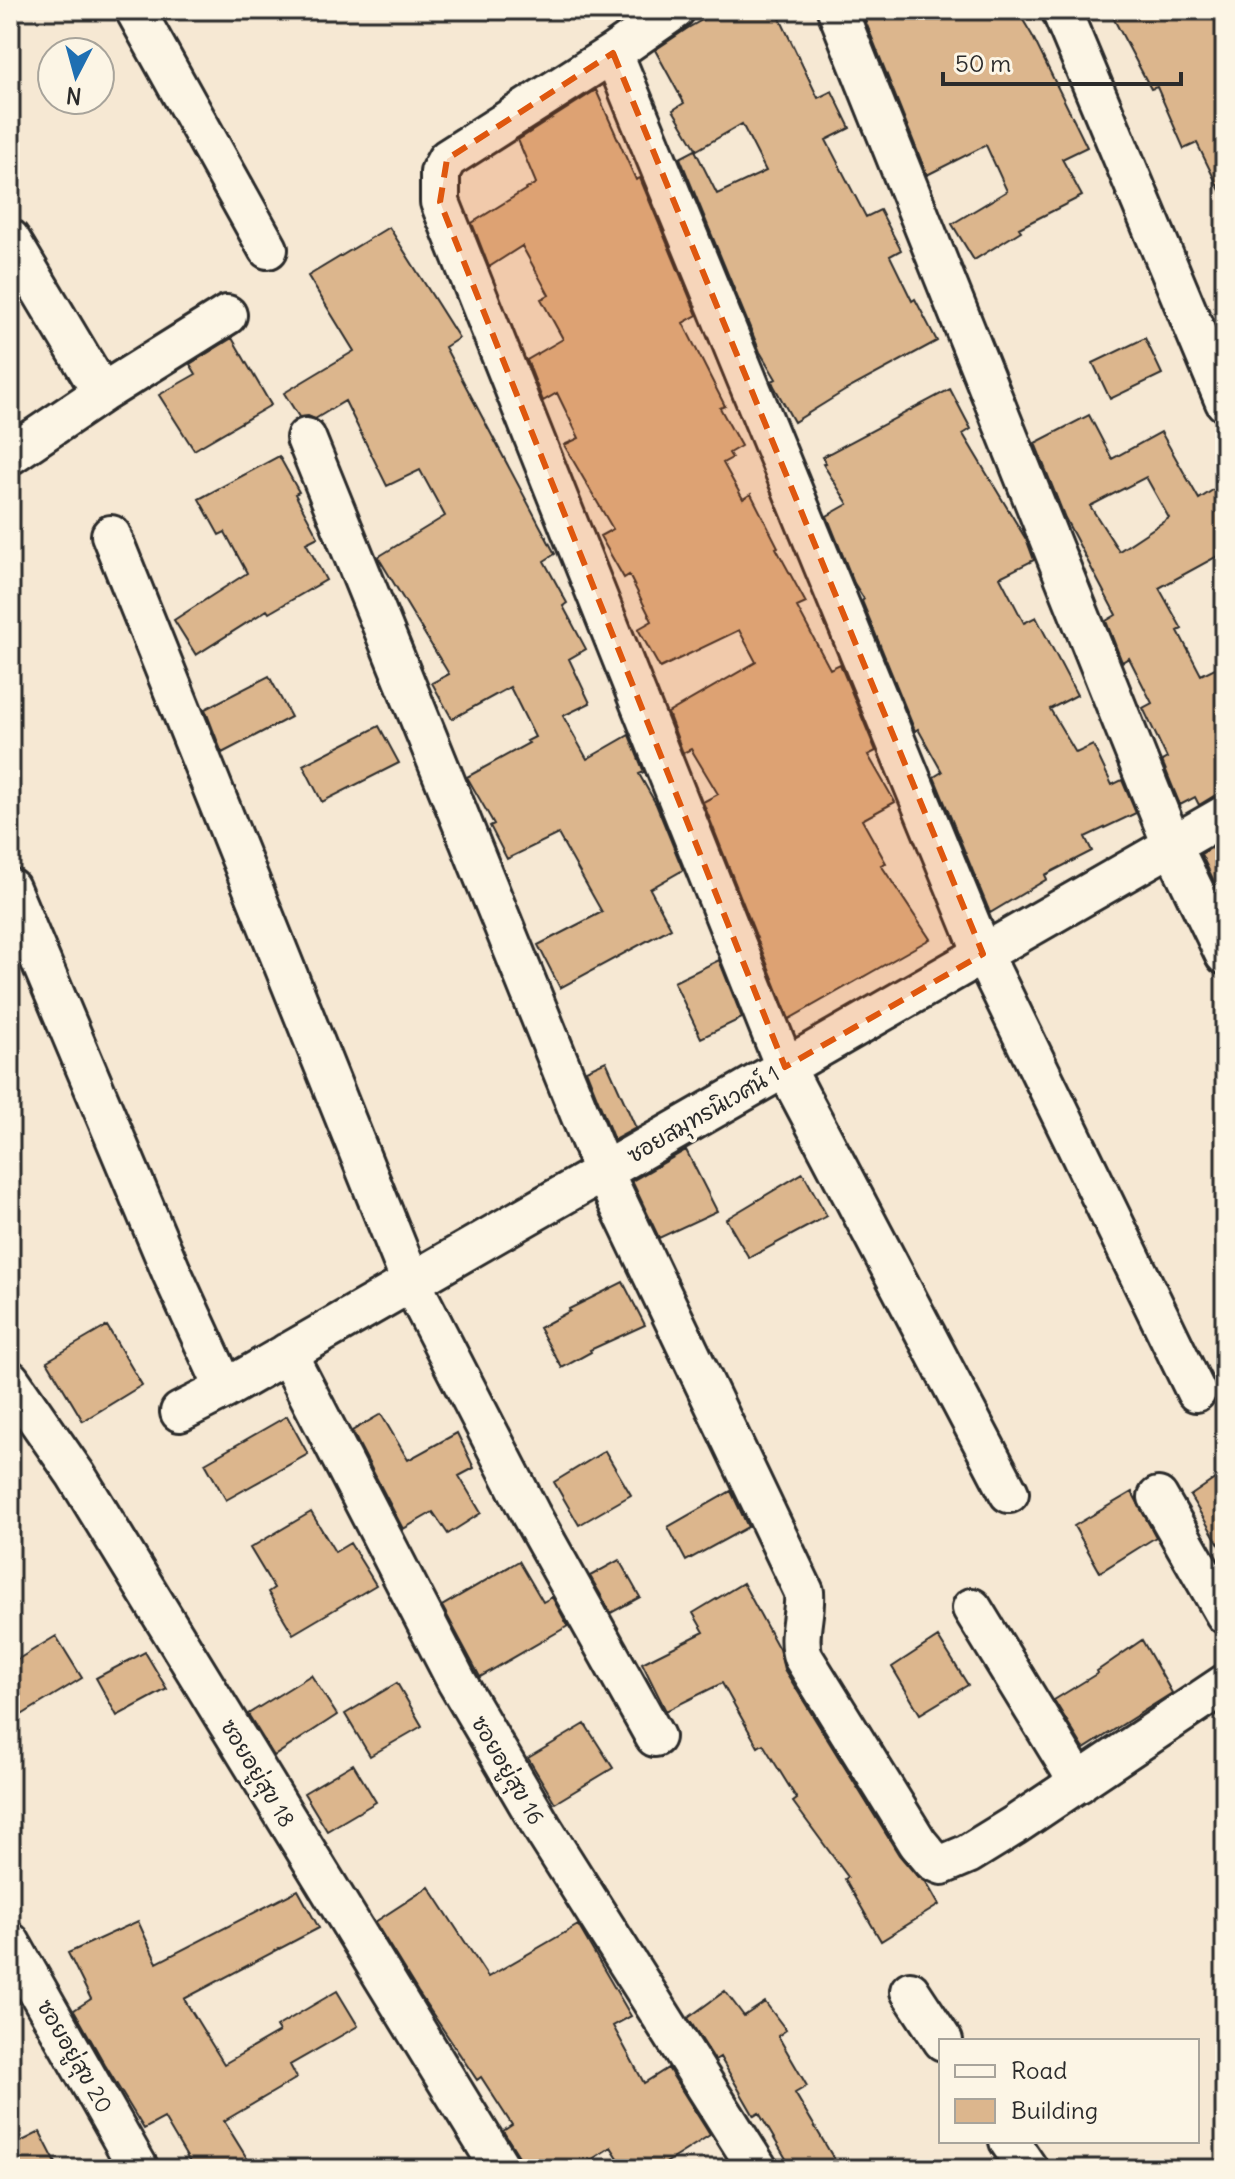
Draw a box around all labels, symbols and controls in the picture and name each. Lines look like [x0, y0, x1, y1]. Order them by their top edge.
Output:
north arrow [36, 36, 116, 116]
scale bar [943, 36, 1181, 86]
text: 50 m [955, 48, 1011, 78]
text: N [65, 81, 83, 111]
street label: ซอยสมุทรนิเวศน์ 1 [622, 1059, 786, 1172]
street label: ซอยอยู่สุข 16 [463, 1711, 550, 1831]
street label: ซอยอยู่สุข 18 [212, 1714, 301, 1834]
street label: ซอยอยู่สุข 20 [29, 1994, 119, 2119]
legend [939, 2039, 1199, 2143]
text: Road [1011, 2055, 1067, 2085]
text: Building [1011, 2095, 1098, 2125]

